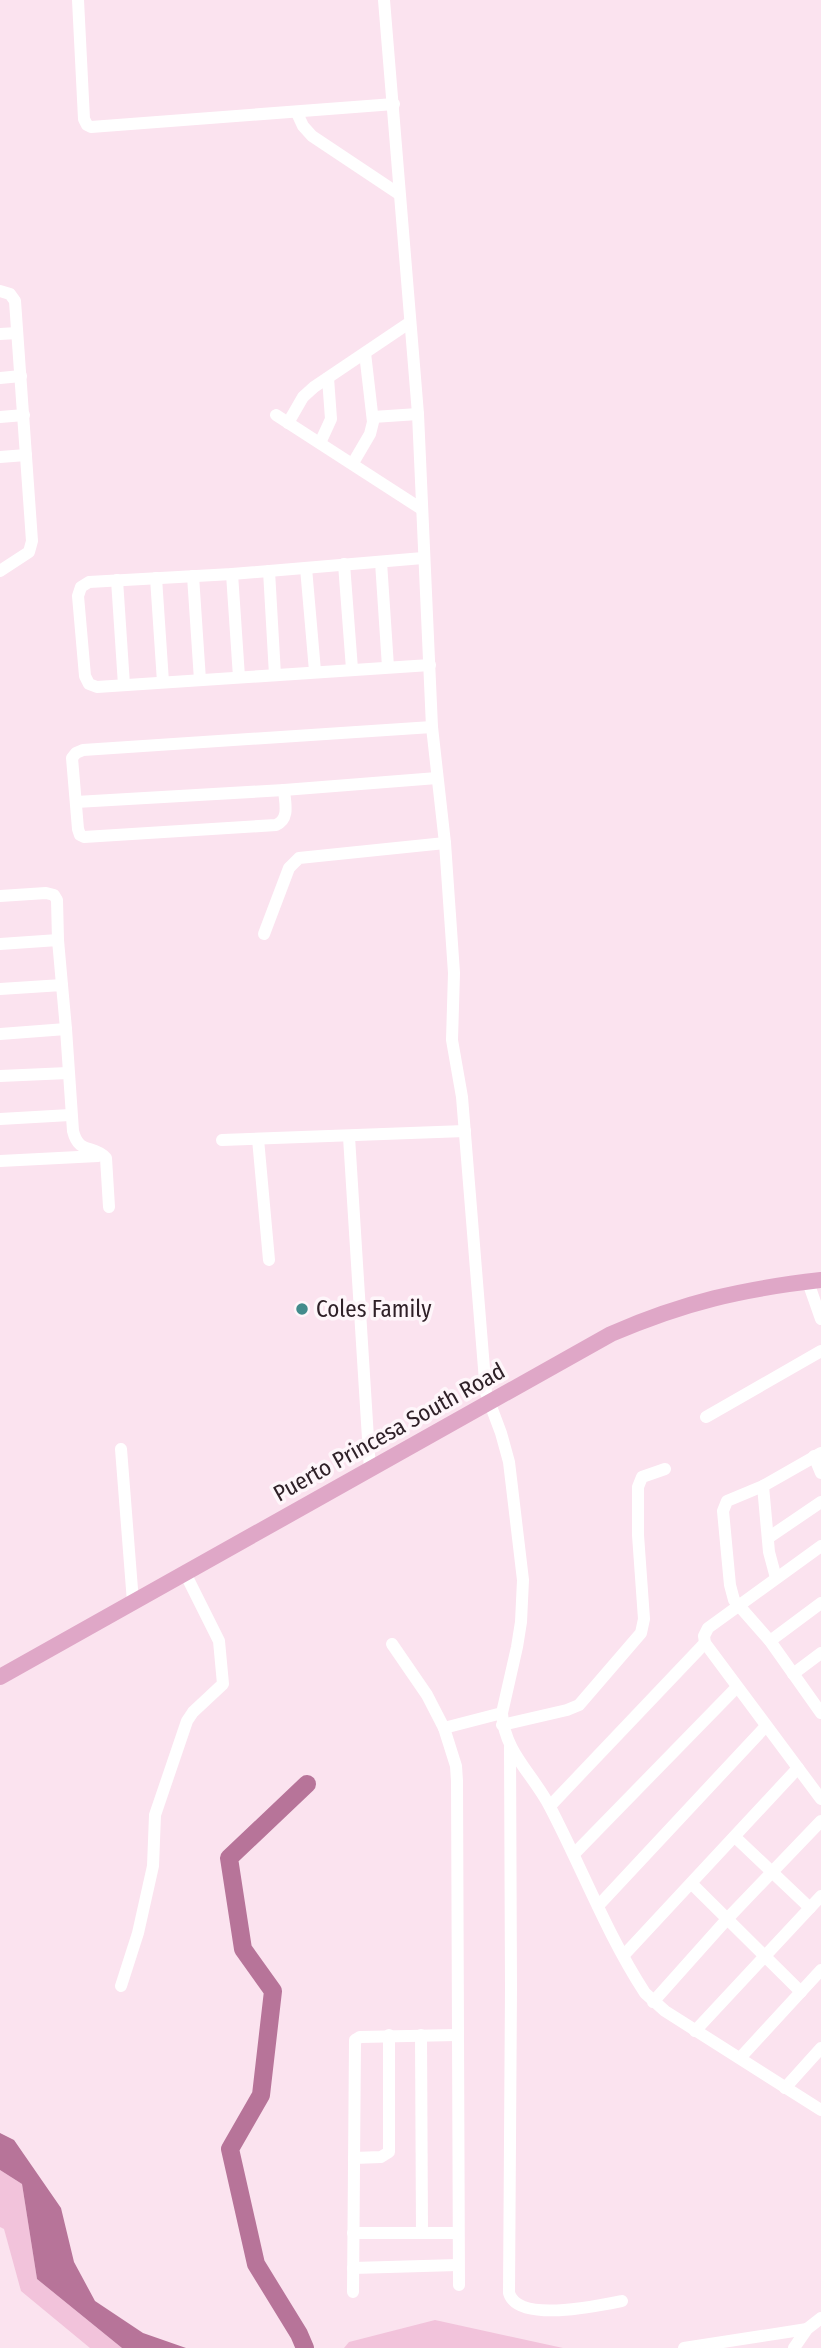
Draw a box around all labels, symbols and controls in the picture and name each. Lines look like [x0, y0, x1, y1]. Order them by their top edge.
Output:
place label: Coles Family [316, 1295, 432, 1323]
marker: Coles Family [294, 1301, 310, 1317]
street label: Puerto Princesa South Road [268, 1357, 510, 1507]

